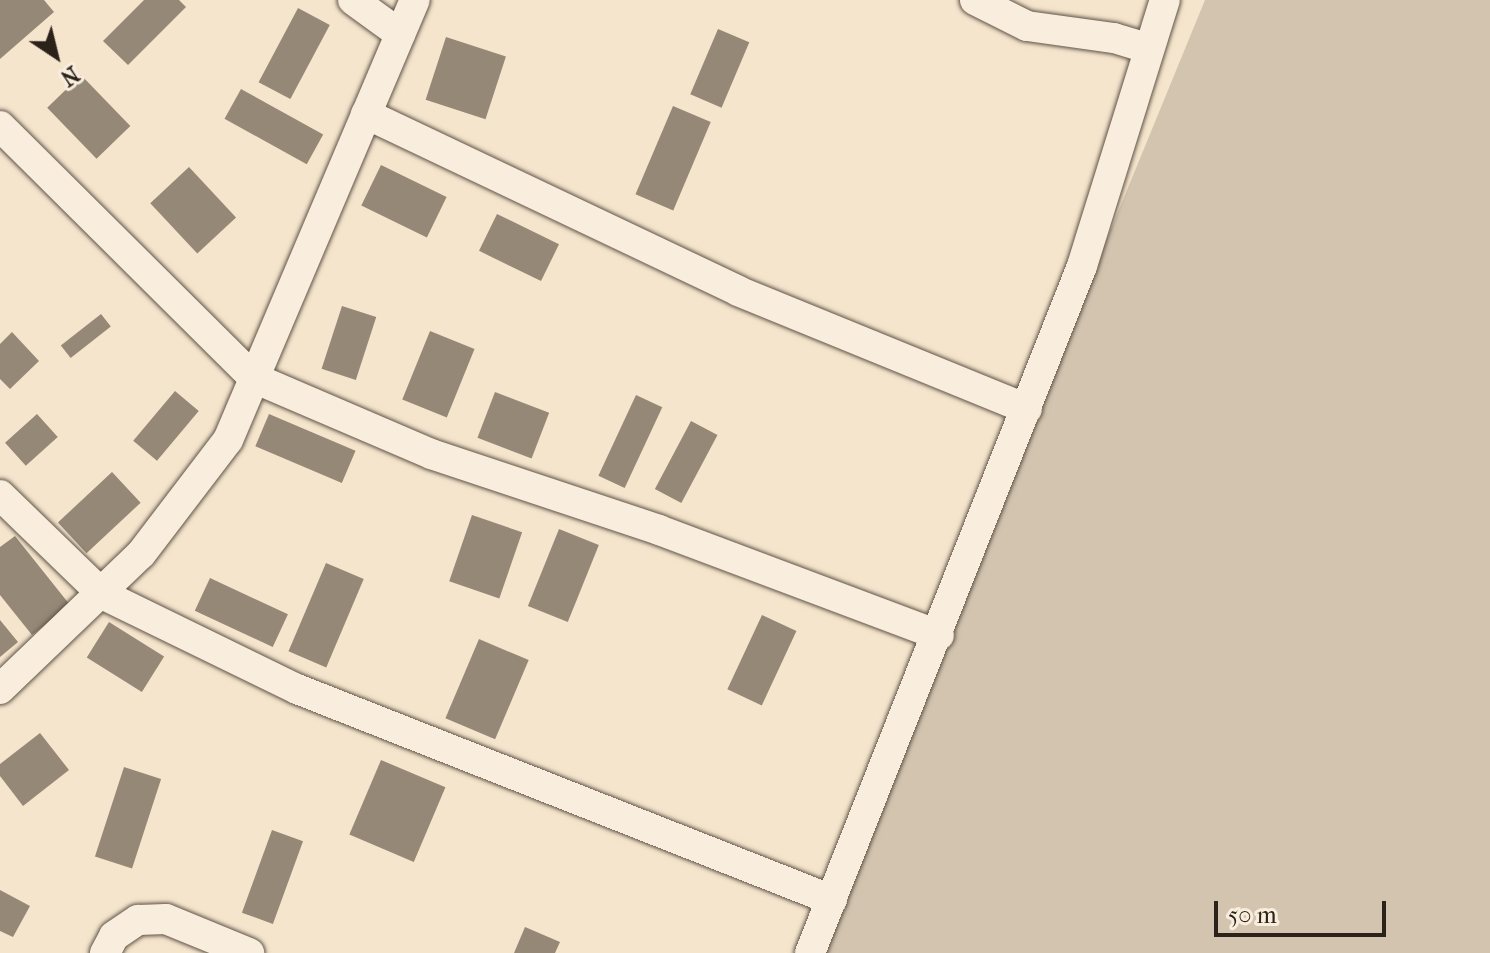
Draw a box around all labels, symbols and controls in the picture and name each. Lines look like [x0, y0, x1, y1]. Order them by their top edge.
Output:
north arrow [16, 16, 96, 96]
text: N [55, 60, 84, 91]
scale bar [1218, 885, 1390, 935]
text: 50 m [1228, 901, 1277, 929]

